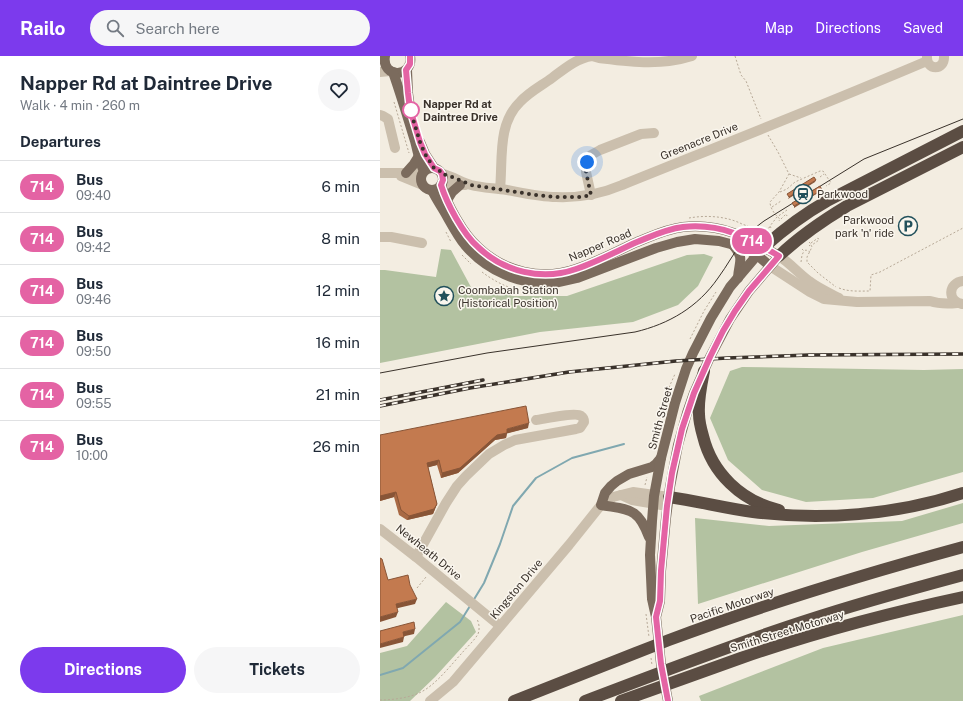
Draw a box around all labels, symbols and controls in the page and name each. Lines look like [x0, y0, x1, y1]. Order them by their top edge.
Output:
search box [90, 10, 370, 46]
text: Railo [20, 17, 66, 39]
icon: search [104, 17, 126, 39]
text: Search here [136, 20, 220, 37]
text: Map [765, 20, 793, 36]
text: Directions [815, 20, 881, 36]
text: Saved [903, 20, 943, 36]
button: heart [318, 69, 360, 111]
text: Napper Rd at Daintree Drive [20, 72, 273, 94]
text: Walk · 4 min · 260 m [20, 98, 140, 113]
place label: Napper Rd at Daintree Drive [423, 98, 498, 123]
marker: Napper Rd at Daintree Drive [402, 101, 420, 119]
street label: Greenacre Drive [659, 120, 739, 162]
text: Departures [20, 133, 101, 150]
your location [577, 152, 597, 172]
text: Bus [76, 171, 103, 188]
text: 6 min [322, 178, 360, 195]
text: 714 [30, 179, 54, 195]
station icon: Parkwood [792, 183, 814, 205]
text: 09:40 [76, 188, 111, 203]
place label: Parkwood [817, 188, 868, 200]
place label: Parkwood park 'n' ride [835, 214, 894, 239]
parking icon: Parkwood park 'n' ride [897, 215, 919, 237]
text: Bus [76, 223, 103, 240]
street label: Napper Road [567, 226, 633, 264]
line badge: 714 [729, 228, 775, 254]
text: 8 min [321, 230, 360, 247]
text: 714 [30, 231, 54, 247]
text: 714 [740, 233, 764, 249]
text: 09:42 [76, 240, 111, 255]
text: Bus [76, 275, 103, 292]
text: 12 min [316, 282, 360, 299]
text: 714 [30, 283, 54, 299]
place label: Coombabah Station (Historical Position) [458, 284, 558, 309]
place icon: Coombabah Station (Historical Position) [433, 285, 455, 307]
text: 09:46 [76, 292, 111, 307]
text: Bus [76, 327, 103, 344]
text: 16 min [315, 334, 360, 351]
text: 714 [30, 335, 54, 351]
text: 09:50 [76, 344, 111, 359]
text: Bus [76, 379, 103, 396]
street label: Smith Street [646, 385, 674, 451]
text: 21 min [316, 386, 360, 403]
text: 714 [30, 387, 54, 403]
text: 09:55 [76, 396, 112, 411]
text: Bus [76, 431, 103, 448]
text: 26 min [313, 438, 360, 455]
text: 714 [30, 439, 54, 455]
text: 10:00 [76, 448, 108, 463]
street label: Newheath Drive [394, 522, 464, 582]
street label: Kingston Drive [487, 557, 545, 621]
street label: Pacific Motorway [688, 585, 776, 625]
street label: Smith Street Motorway [729, 608, 845, 654]
button: Directions [20, 647, 186, 693]
button: Tickets [194, 647, 360, 693]

